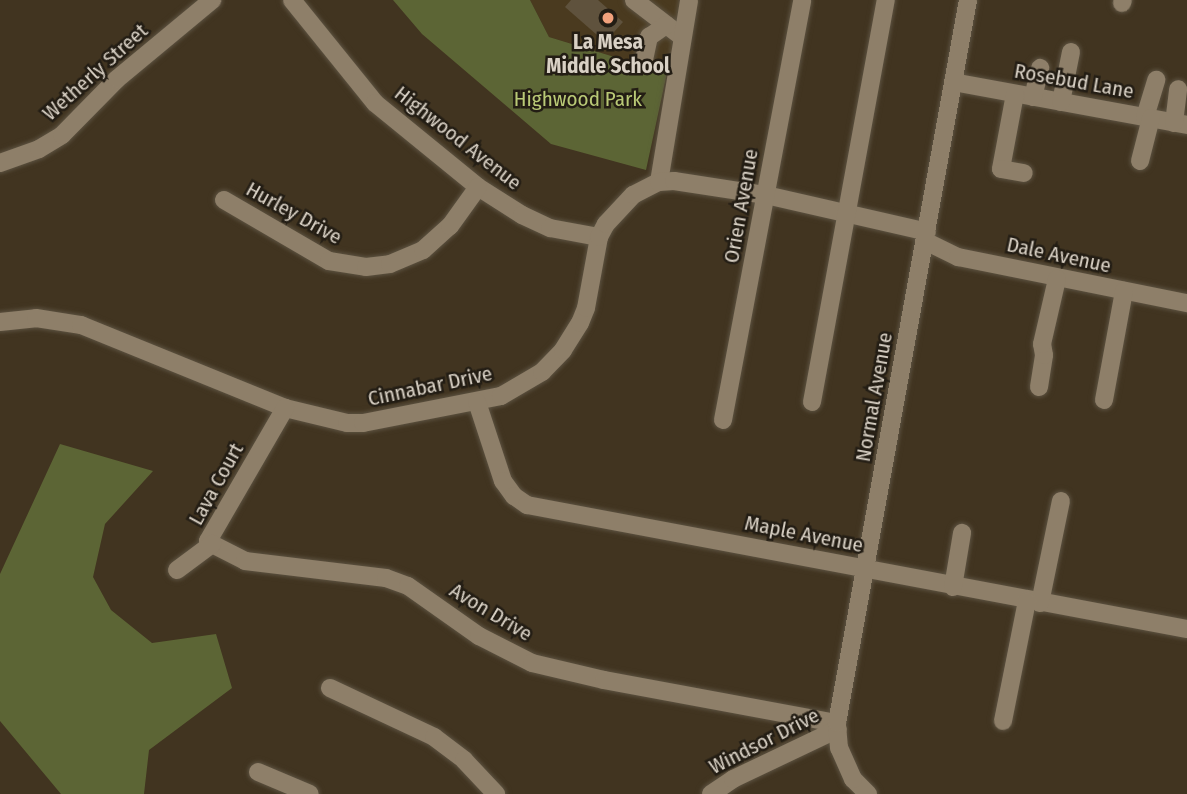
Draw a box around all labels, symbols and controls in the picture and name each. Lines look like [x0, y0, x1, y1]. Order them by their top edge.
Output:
marker: La Mesa Middle School [600, 10, 616, 26]
street label: Wetherly Street [37, 18, 153, 126]
place label: La Mesa Middle School [546, 29, 670, 79]
street label: Rosebud Lane [1012, 58, 1136, 104]
street label: Highwood Avenue [390, 81, 526, 195]
park label: Highwood Park [514, 86, 642, 112]
street label: Orien Avenue [719, 147, 763, 265]
street label: Hurley Drive [242, 176, 346, 250]
street label: Dale Avenue [1005, 232, 1113, 278]
street label: Normal Avenue [850, 330, 898, 464]
street label: Cinnabar Drive [366, 361, 494, 411]
street label: Lava Court [183, 439, 249, 529]
street label: Maple Avenue [743, 510, 865, 558]
street label: Avon Drive [445, 578, 537, 646]
street label: Windsor Drive [705, 703, 823, 779]

